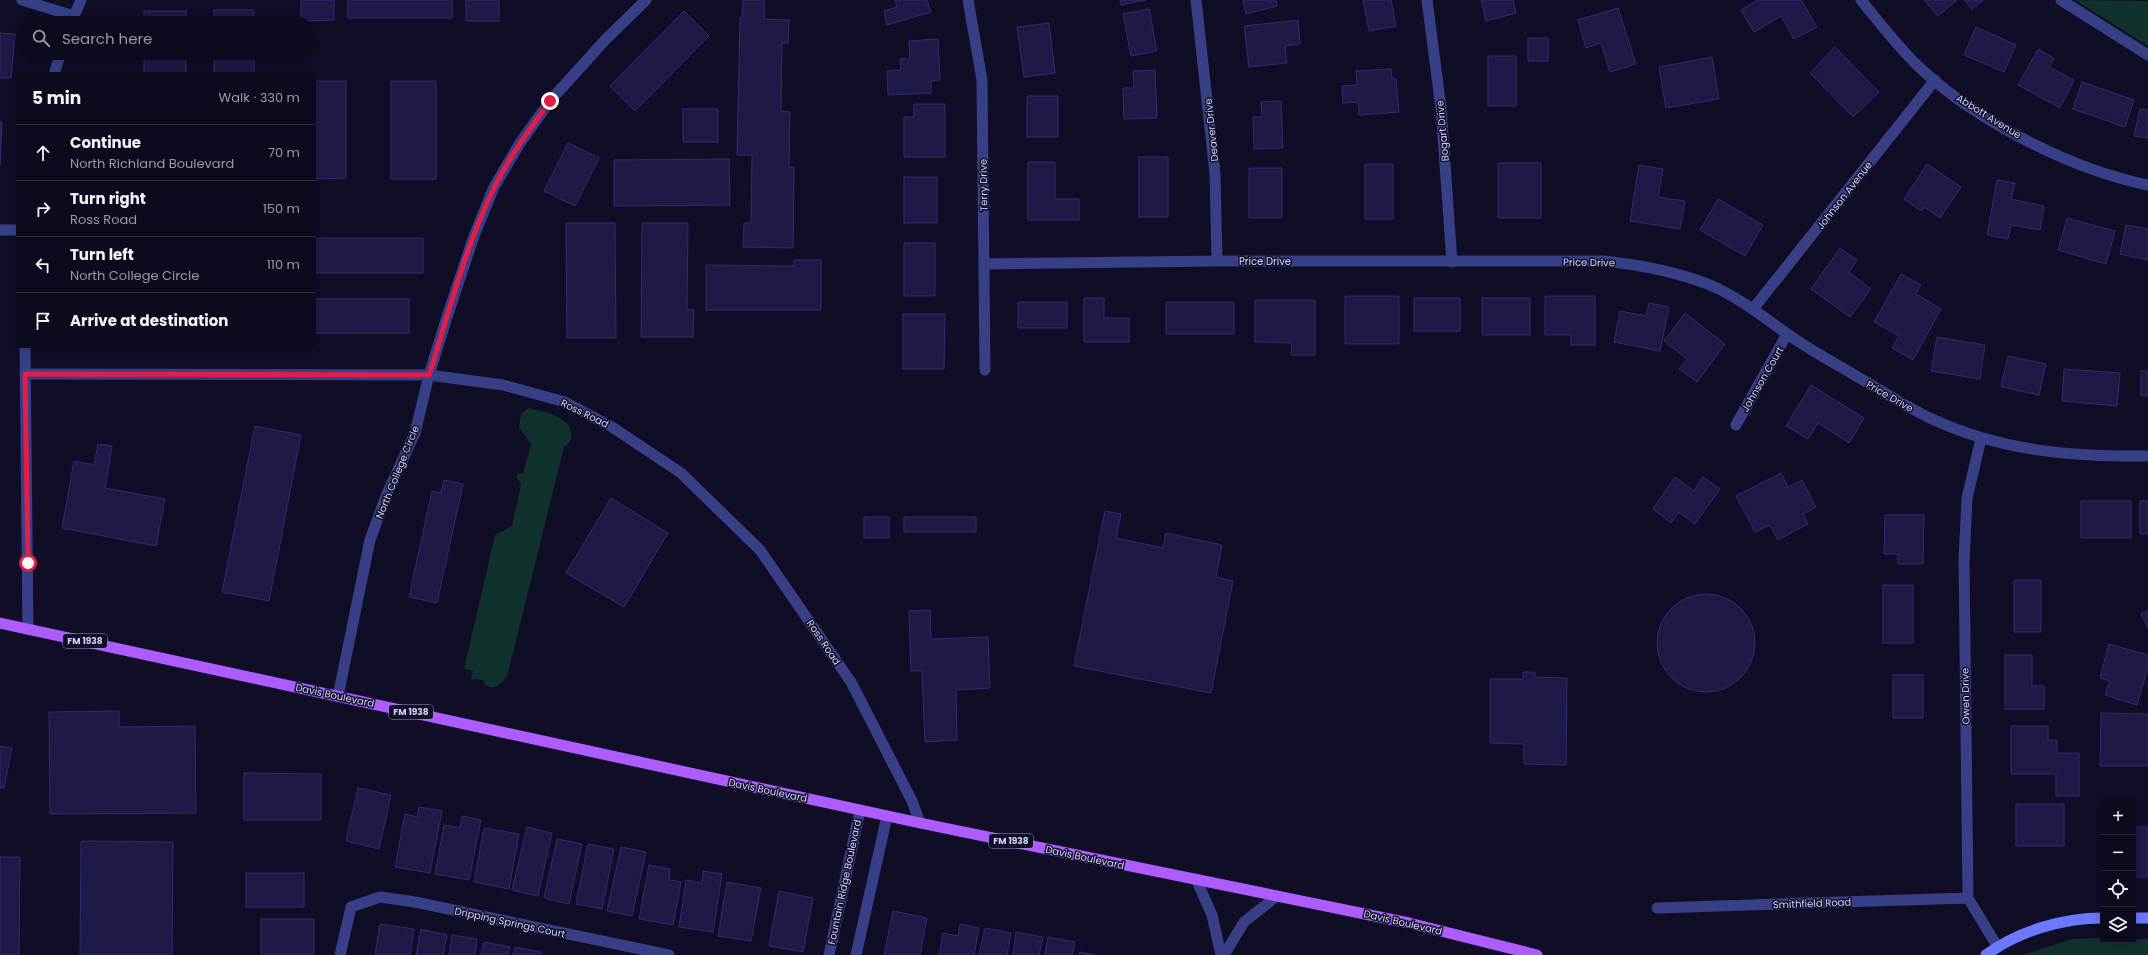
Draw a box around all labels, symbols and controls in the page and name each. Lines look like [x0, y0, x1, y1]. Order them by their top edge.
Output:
search box [16, 16, 316, 60]
icon: search [30, 27, 52, 49]
text: Search here [62, 28, 152, 49]
text: 5 min [32, 86, 81, 110]
text: Walk · 330 m [219, 88, 300, 107]
street label: Abbott Avenue [1953, 90, 2024, 142]
route end [541, 92, 559, 110]
street label: Deaver Drive [1201, 98, 1222, 162]
street label: Bogart Drive [1432, 100, 1453, 162]
text: Continue [70, 132, 141, 153]
icon: ahead [32, 142, 54, 164]
text: 70 m [268, 143, 300, 162]
text: North Richland Boulevard [70, 154, 234, 173]
street label: Johnson Avenue [1813, 158, 1876, 233]
street label: Terry Drive [976, 159, 991, 211]
text: Turn right [70, 188, 146, 209]
icon: right [32, 198, 54, 220]
text: 150 m [263, 199, 300, 218]
text: Ross Road [70, 210, 137, 229]
text: Turn left [70, 244, 134, 265]
icon: left [32, 254, 54, 276]
street label: Price Drive [1239, 254, 1291, 269]
text: 110 m [267, 255, 300, 274]
street label: Price Drive [1563, 255, 1615, 270]
text: North College Circle [70, 266, 199, 285]
icon: arrive [32, 310, 54, 332]
text: Arrive at destination [70, 310, 228, 331]
street label: Johnson Court [1738, 344, 1787, 415]
street label: Price Drive [1863, 377, 1916, 416]
street label: Ross Road [558, 395, 611, 431]
street label: North College Circle [372, 423, 423, 521]
route start [19, 554, 37, 572]
street label: Ross Road [803, 617, 844, 668]
road number: FM 1938 [63, 634, 107, 648]
street label: Owen Drive [1958, 668, 1973, 724]
street label: Davis Boulevard [294, 680, 376, 711]
road number: FM 1938 [389, 705, 433, 719]
street label: Davis Boulevard [727, 775, 809, 806]
map controls [2100, 799, 2136, 943]
button: + [2100, 799, 2136, 835]
street label: Fountain Ridge Boulevard [824, 818, 865, 946]
road number: FM 1938 [989, 834, 1033, 848]
button: − [2100, 835, 2136, 871]
street label: Davis Boulevard [1044, 842, 1126, 873]
button: locate [2100, 871, 2136, 907]
street label: Smithfield Road [1773, 895, 1852, 912]
street label: Dripping Springs Court [453, 903, 567, 942]
street label: Davis Boulevard [1362, 906, 1444, 939]
button: layers [2100, 907, 2136, 943]

